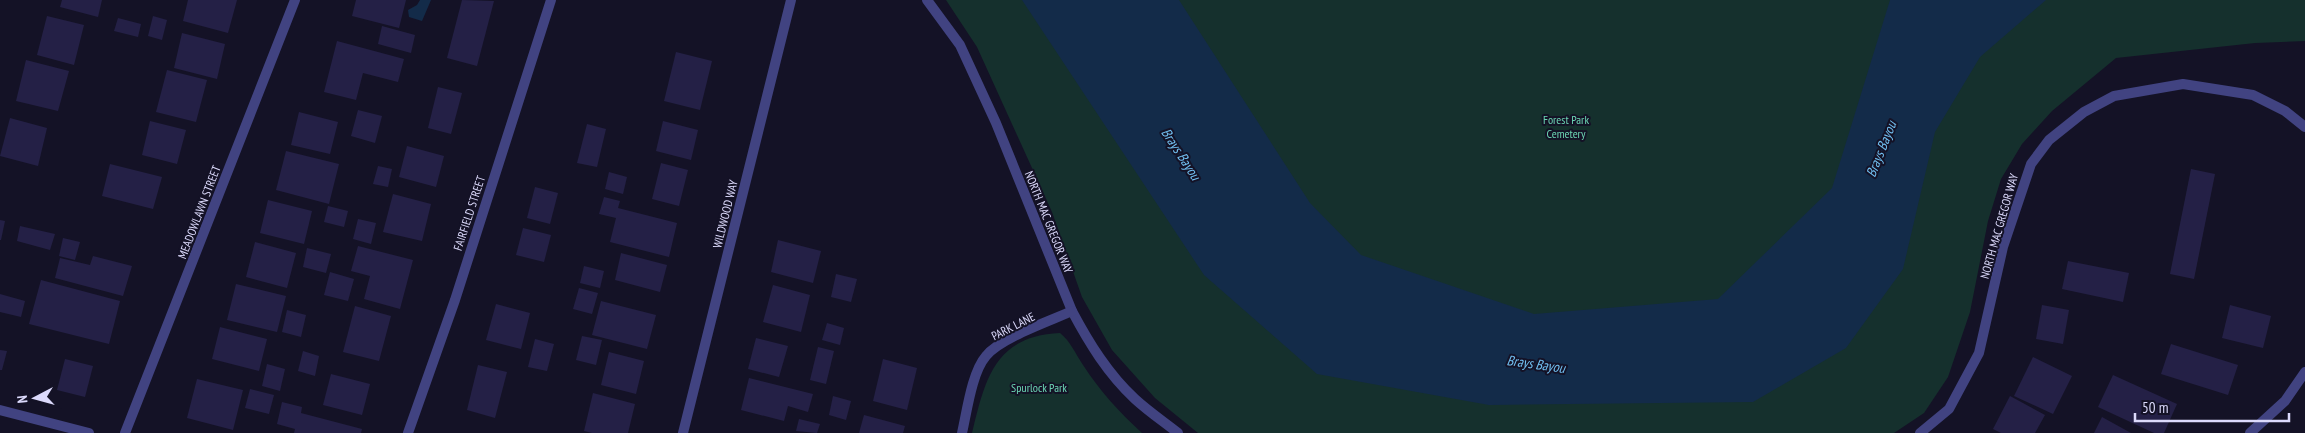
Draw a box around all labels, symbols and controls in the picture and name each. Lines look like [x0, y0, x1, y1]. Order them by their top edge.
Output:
park label: Forest Park Cemetery [1543, 112, 1589, 141]
water label: Brays Bayou [1862, 118, 1901, 180]
water label: Brays Bayou [1157, 125, 1205, 184]
street label: MEADOWLAWN STREET [174, 163, 224, 261]
street label: NORTH MAC GREGOR WAY [1022, 169, 1077, 276]
street label: NORTH MAC GREGOR WAY [1977, 171, 2021, 280]
street label: FAIRFIELD STREET [450, 173, 488, 252]
street label: WILDWOOD WAY [709, 178, 741, 250]
street label: PARK LANE [989, 309, 1037, 343]
water label: Brays Bayou [1506, 351, 1567, 377]
north arrow [10, 373, 60, 423]
park label: Spurlock Park [1011, 380, 1067, 395]
scale bar [2135, 390, 2289, 422]
text: N [13, 395, 31, 404]
text: 50 m [2142, 398, 2168, 417]

